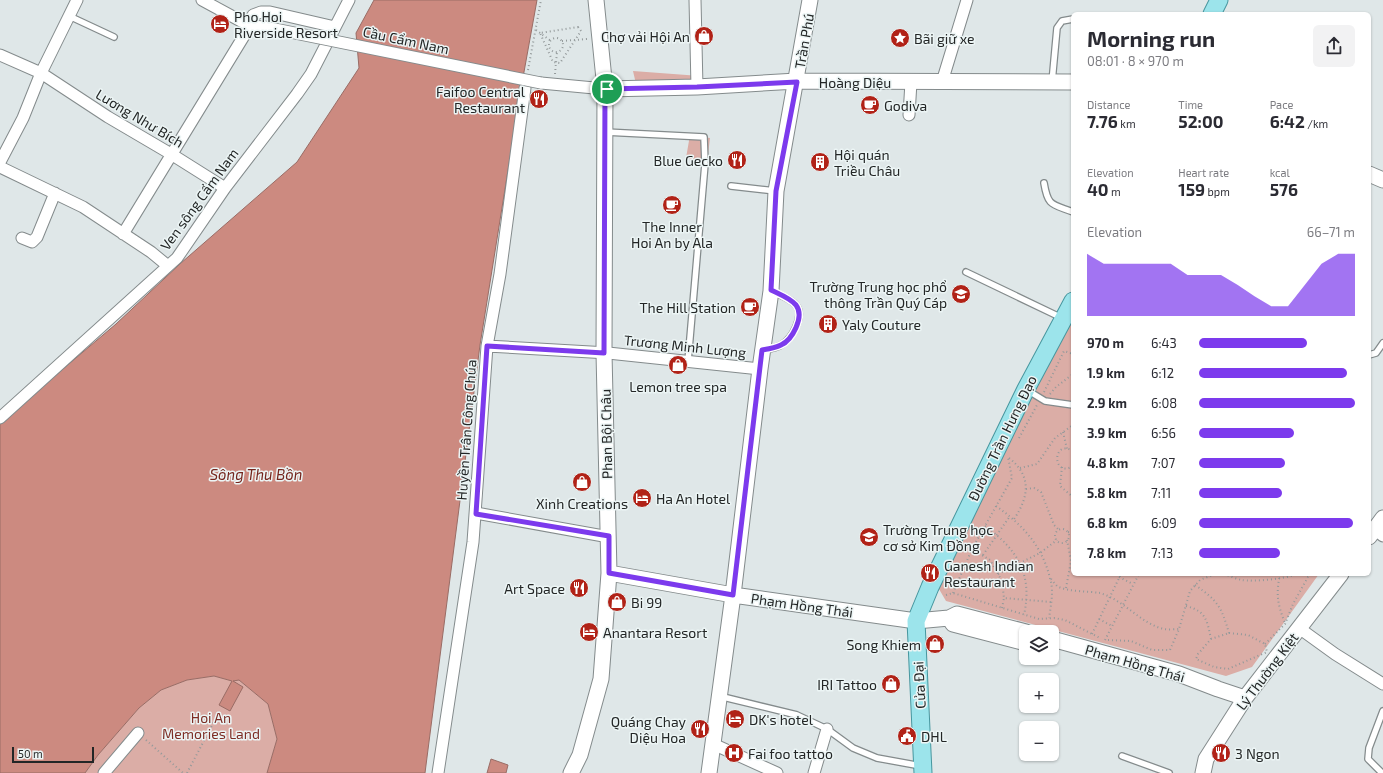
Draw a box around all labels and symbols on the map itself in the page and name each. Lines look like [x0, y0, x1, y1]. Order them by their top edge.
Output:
place label: Pho Hoi Riverside Resort [234, 8, 338, 41]
street label: Trần Phú [791, 12, 817, 70]
hotel icon: Pho Hoi Riverside Resort [209, 13, 231, 35]
street label: Cầu Cẩm Nam [361, 23, 451, 57]
shop icon: Chợ vải Hội An [693, 25, 715, 47]
place icon: Bãi giữ xe [889, 27, 911, 49]
place label: Chợ vải Hội An [601, 28, 690, 45]
place label: Bãi giữ xe [914, 30, 974, 47]
pin [590, 72, 624, 106]
street label: Hoàng Diệu [819, 74, 891, 91]
place label: Faifoo Central Restaurant [436, 83, 526, 116]
street label: Lương Như Bích [93, 85, 187, 151]
restaurant icon: Faifoo Central Restaurant [528, 88, 550, 110]
cafe icon: Godiva [859, 94, 881, 116]
place label: Godiva [884, 97, 927, 114]
street label: Ven sông Cẩm Nam [156, 145, 242, 253]
place label: Hội quán Triều Châu [834, 146, 900, 179]
restaurant icon: Blue Gecko [726, 149, 748, 171]
building icon: Hội quán Triều Châu [809, 151, 831, 173]
place label: Blue Gecko [654, 152, 723, 169]
cafe icon: The Inner Hoi An by Ala [661, 194, 683, 216]
place label: The Inner Hoi An by Ala [631, 218, 713, 251]
place label: Trường Trung học phổ thông Trần Quý Cáp [810, 278, 947, 311]
school or university icon: Trường Trung học phổ thông Trần Quý Cáp [950, 283, 972, 305]
cafe icon: The Hill Station [739, 296, 761, 318]
place label: The Hill Station [639, 299, 736, 316]
building icon: Yaly Couture [817, 313, 839, 335]
place label: Yaly Couture [842, 316, 921, 333]
street label: Trương Minh Lượng [623, 331, 747, 361]
shop icon: Lemon tree spa [667, 354, 689, 376]
street label: Huyền Trân Công Chúa [453, 359, 479, 501]
street label: Đường Trần Hưng Đạo [964, 372, 1040, 504]
place label: Lemon tree spa [629, 378, 727, 395]
street label: Phan Bội Châu [597, 389, 615, 479]
water label: Sông Thu Bồn [210, 465, 302, 483]
shop icon: Xinh Creations [571, 471, 593, 493]
hotel icon: Ha An Hotel [631, 487, 653, 509]
place label: Ha An Hotel [656, 490, 731, 507]
place label: Xinh Creations [536, 495, 628, 512]
place label: Trường Trung học cơ sở Kim Đồng [883, 521, 993, 554]
school or university icon: Trường Trung học cơ sở Kim Đồng [858, 526, 880, 548]
place label: Ganesh Indian Restaurant [944, 557, 1034, 590]
restaurant icon: Ganesh Indian Restaurant [919, 562, 941, 584]
restaurant icon: Art Space [568, 577, 590, 599]
place label: Art Space [504, 580, 565, 597]
street label: Phạm Hồng Thái [750, 589, 854, 621]
shop icon: Bi 99 [606, 591, 628, 613]
place label: Bi 99 [631, 594, 662, 611]
hotel icon: Anantara Resort [578, 621, 600, 643]
place label: Anantara Resort [603, 624, 707, 641]
street label: Lý Thường Kiệt [1232, 629, 1302, 713]
shop icon: Song Khiem [924, 633, 946, 655]
place label: Song Khiem [846, 636, 921, 653]
street label: Phạm Hồng Thái [1083, 641, 1187, 685]
street label: Cửa Đại [909, 661, 929, 709]
shop icon: IRI Tattoo [880, 673, 902, 695]
place label: IRI Tattoo [817, 676, 877, 693]
hotel icon: DK's hotel [724, 708, 746, 730]
park label: Hoi An Memories Land [162, 709, 260, 742]
place label: DK's hotel [749, 711, 814, 728]
place label: Quáng Chay Diệu Hoa [611, 713, 687, 746]
restaurant icon: Quáng Chay Diệu Hoa [689, 718, 711, 740]
public building icon: DHL [896, 725, 918, 747]
place label: DHL [921, 728, 947, 745]
hospital icon: Fai foo tattoo [723, 742, 745, 764]
restaurant icon: 3 Ngon [1210, 742, 1232, 764]
scale bar [12, 745, 94, 764]
place label: Fai foo tattoo [748, 745, 833, 762]
place label: 3 Ngon [1235, 745, 1280, 762]

